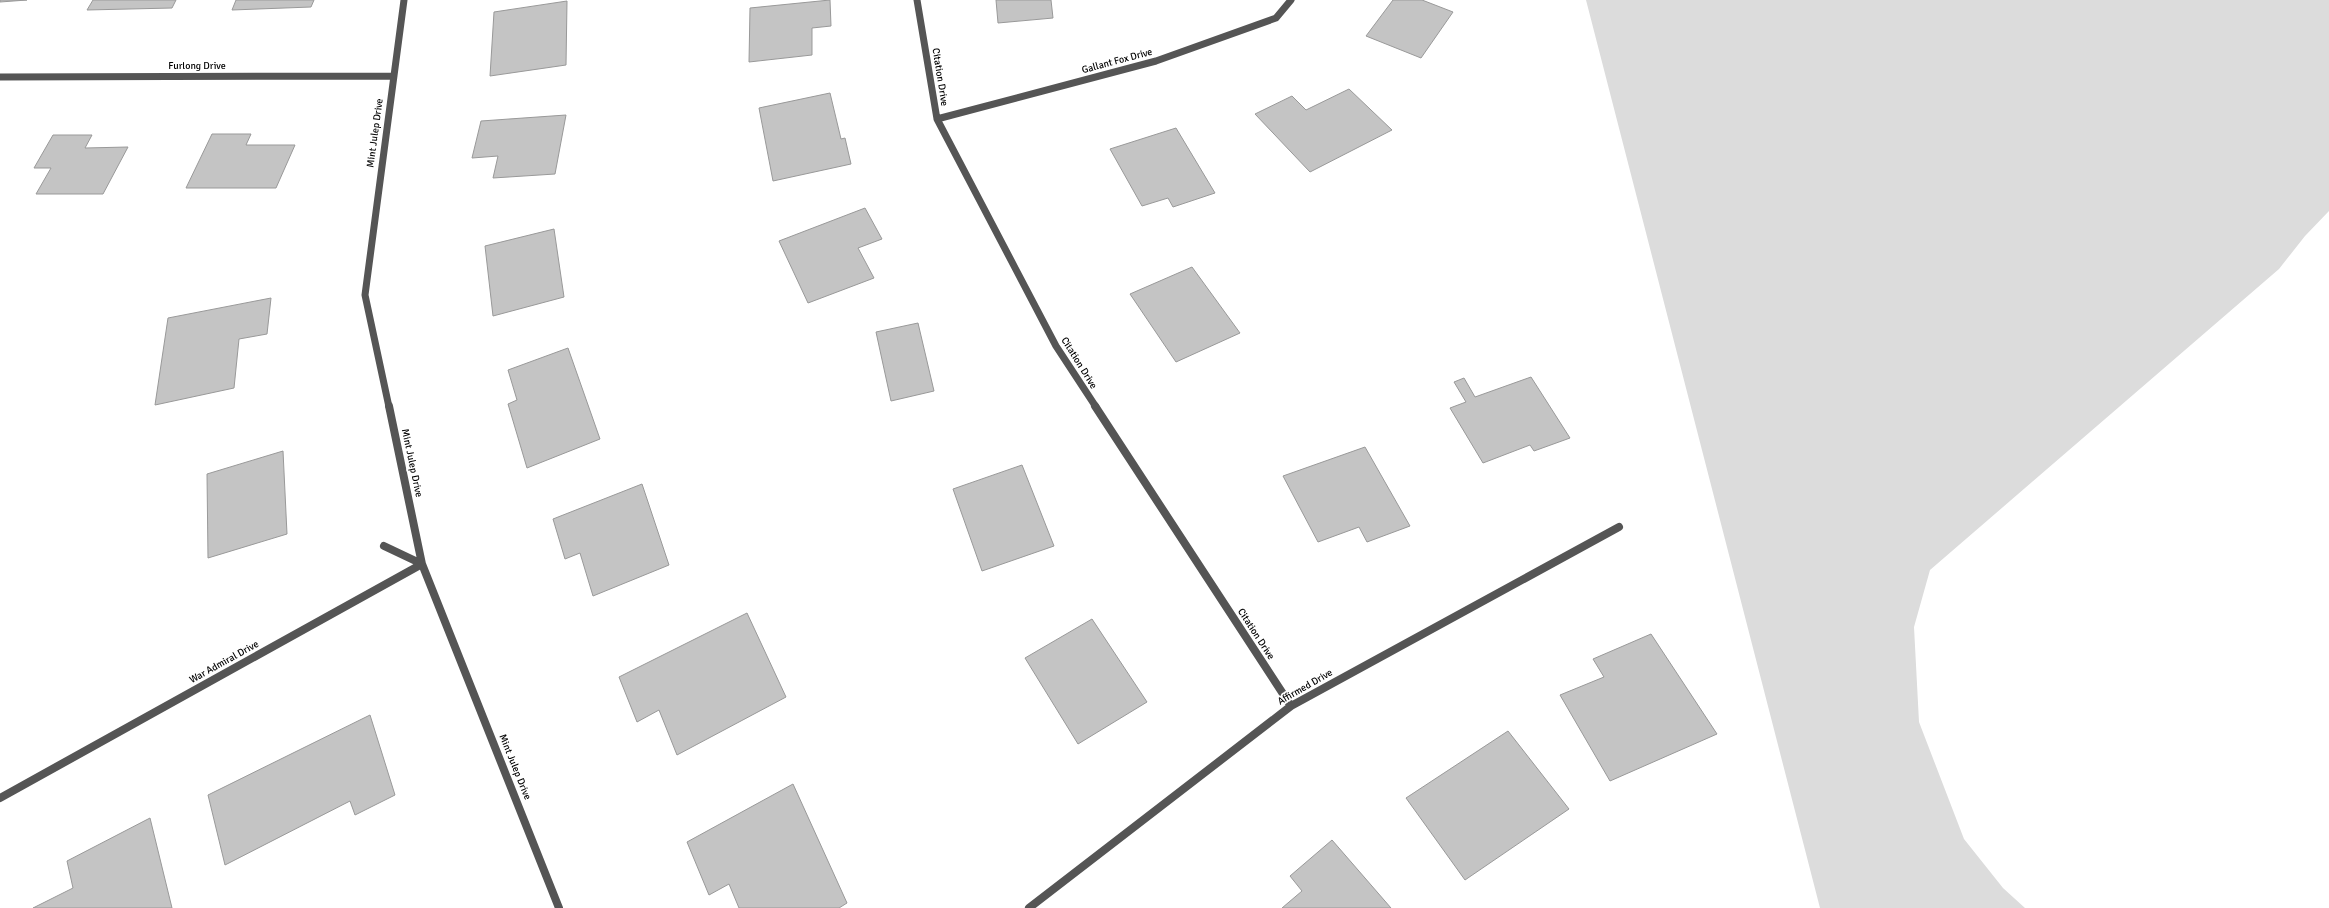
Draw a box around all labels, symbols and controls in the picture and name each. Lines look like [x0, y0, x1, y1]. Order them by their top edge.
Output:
street label: Gallant Fox Drive [1080, 46, 1154, 76]
street label: Citation Drive [929, 47, 951, 107]
street label: Furlong Drive [168, 60, 226, 72]
street label: Mint Julep Drive [364, 98, 386, 168]
street label: Citation Drive [1058, 335, 1100, 391]
street label: Mint Julep Drive [399, 428, 425, 498]
street label: Citation Drive [1235, 606, 1277, 662]
street label: War Admiral Drive [187, 638, 261, 686]
street label: Affirmed Drive [1275, 666, 1335, 708]
street label: Mint Julep Drive [496, 732, 534, 802]

